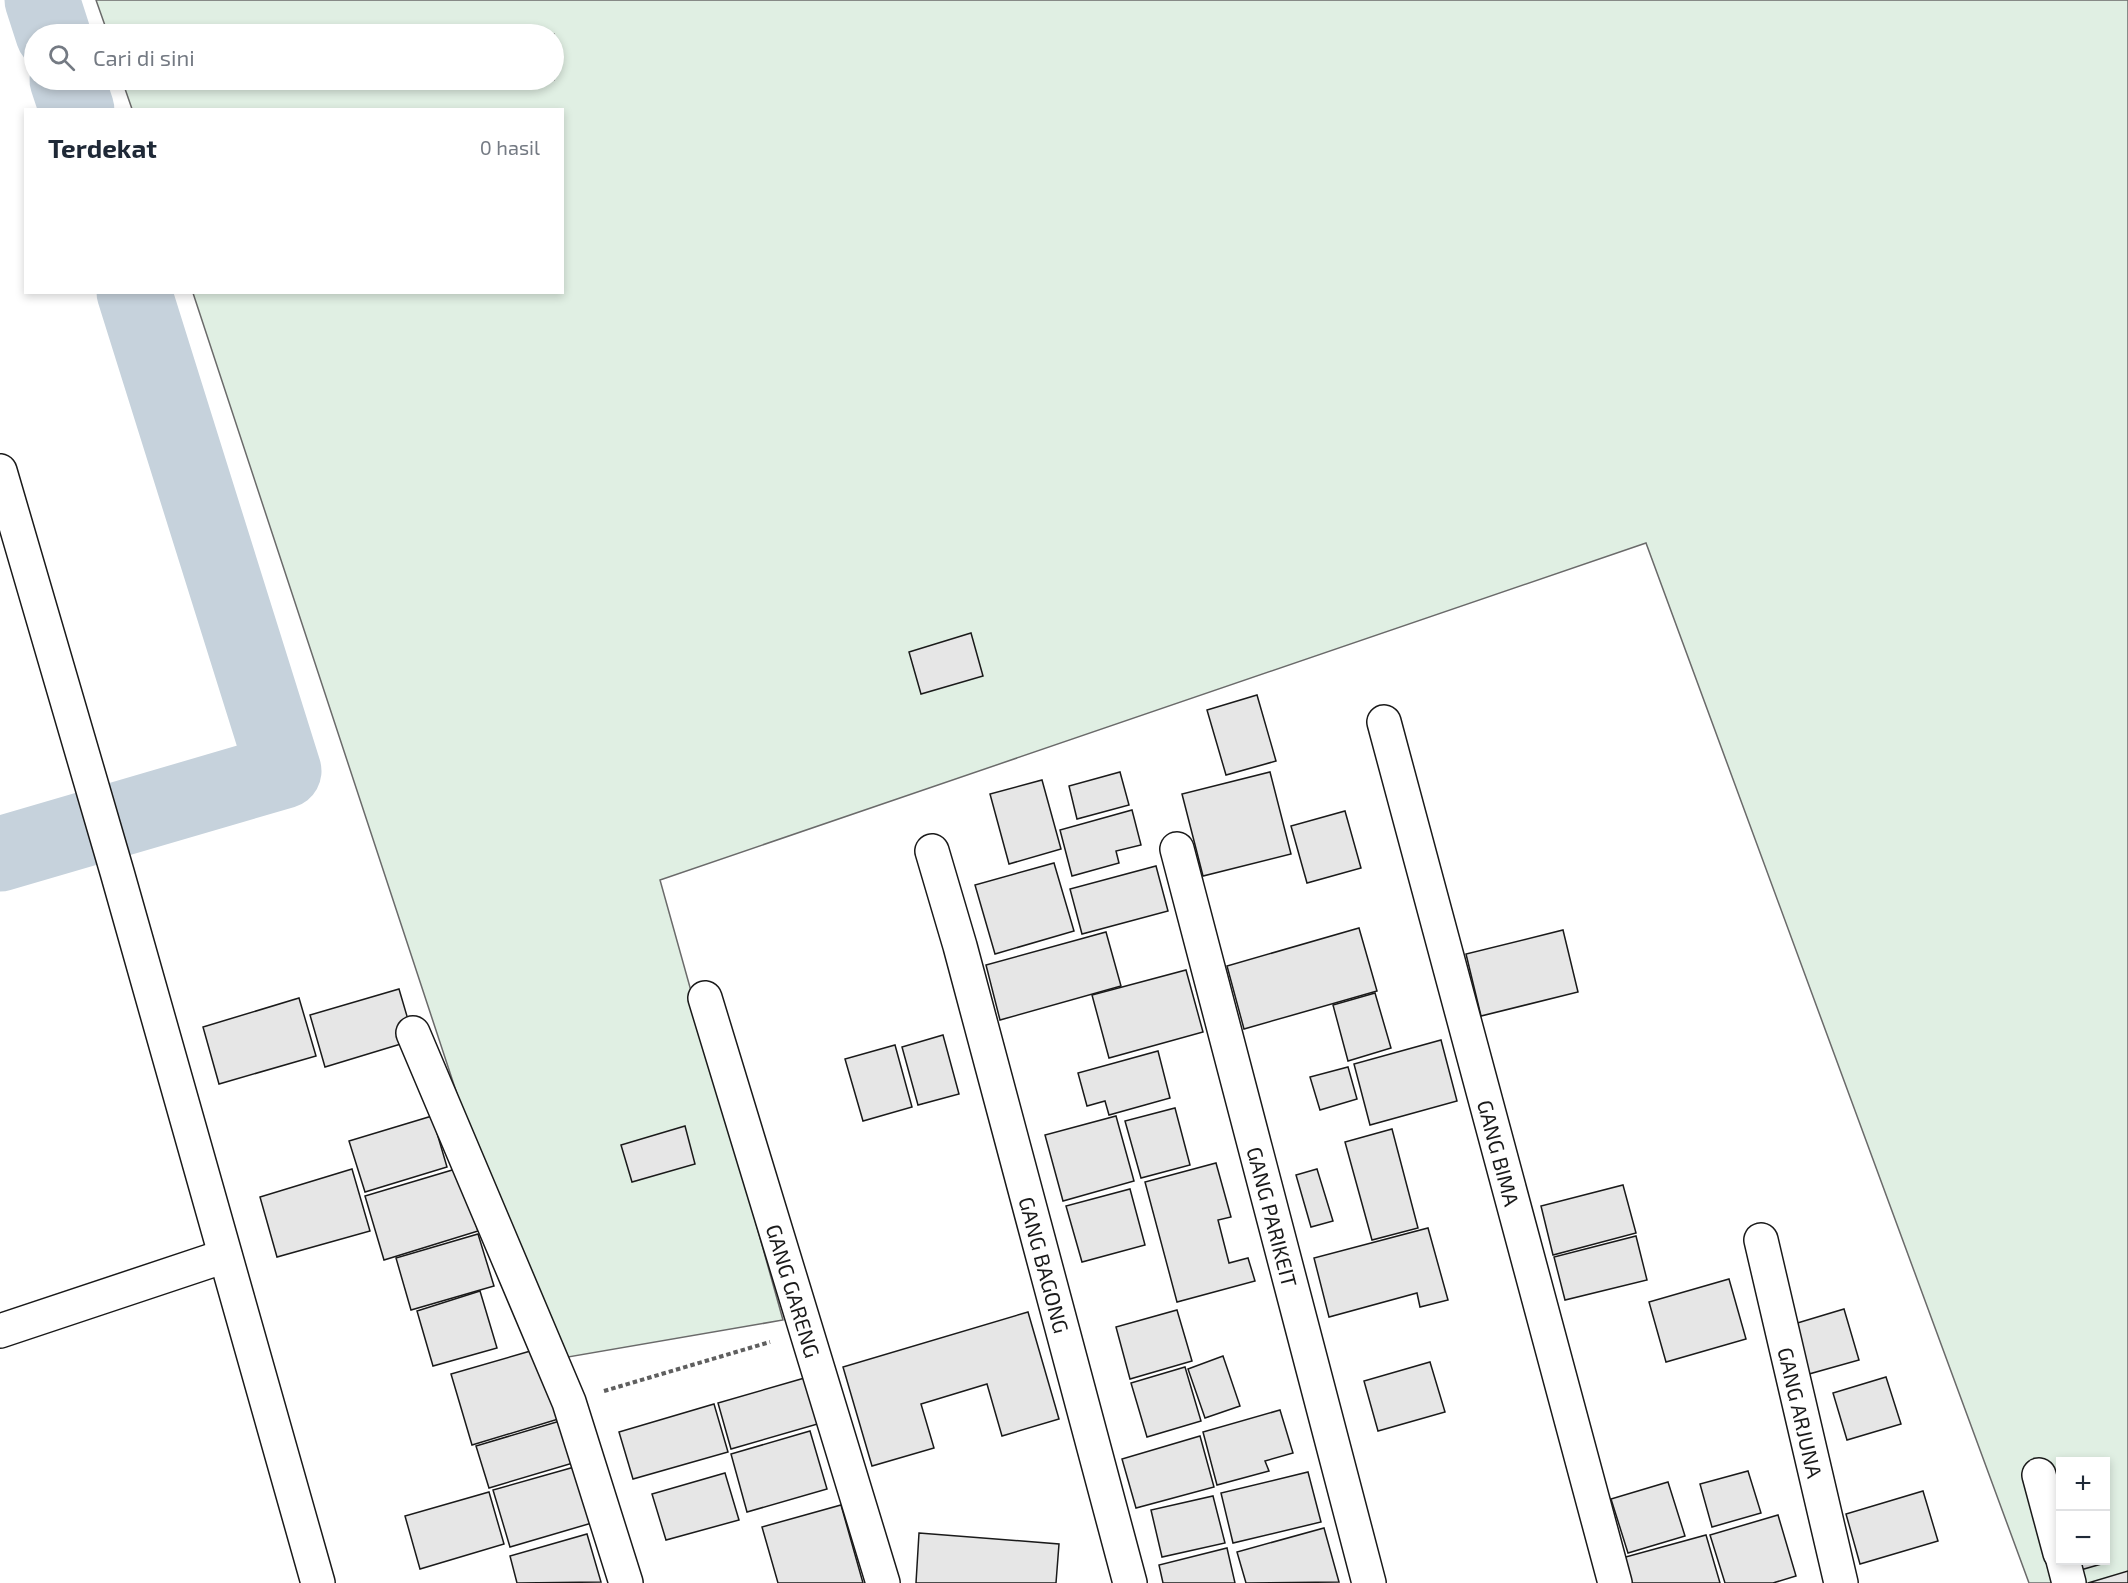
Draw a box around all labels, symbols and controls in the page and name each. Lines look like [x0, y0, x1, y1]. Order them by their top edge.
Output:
search box [24, 24, 564, 90]
icon: search [45, 41, 78, 74]
text: Cari di sini [93, 44, 195, 70]
text: Terdekat [48, 132, 157, 163]
text: 0 hasil [480, 135, 540, 159]
street label: GANG BIMA [1473, 1097, 1526, 1209]
street label: GANG PARIKEIT [1243, 1144, 1303, 1289]
street label: GANG BAGONG [1015, 1194, 1075, 1336]
street label: GANG GARENG [762, 1221, 826, 1360]
street label: GANG ARJUNA [1774, 1345, 1829, 1480]
map controls [2056, 1457, 2110, 1565]
button: + [2056, 1457, 2110, 1511]
button: − [2056, 1511, 2110, 1565]

